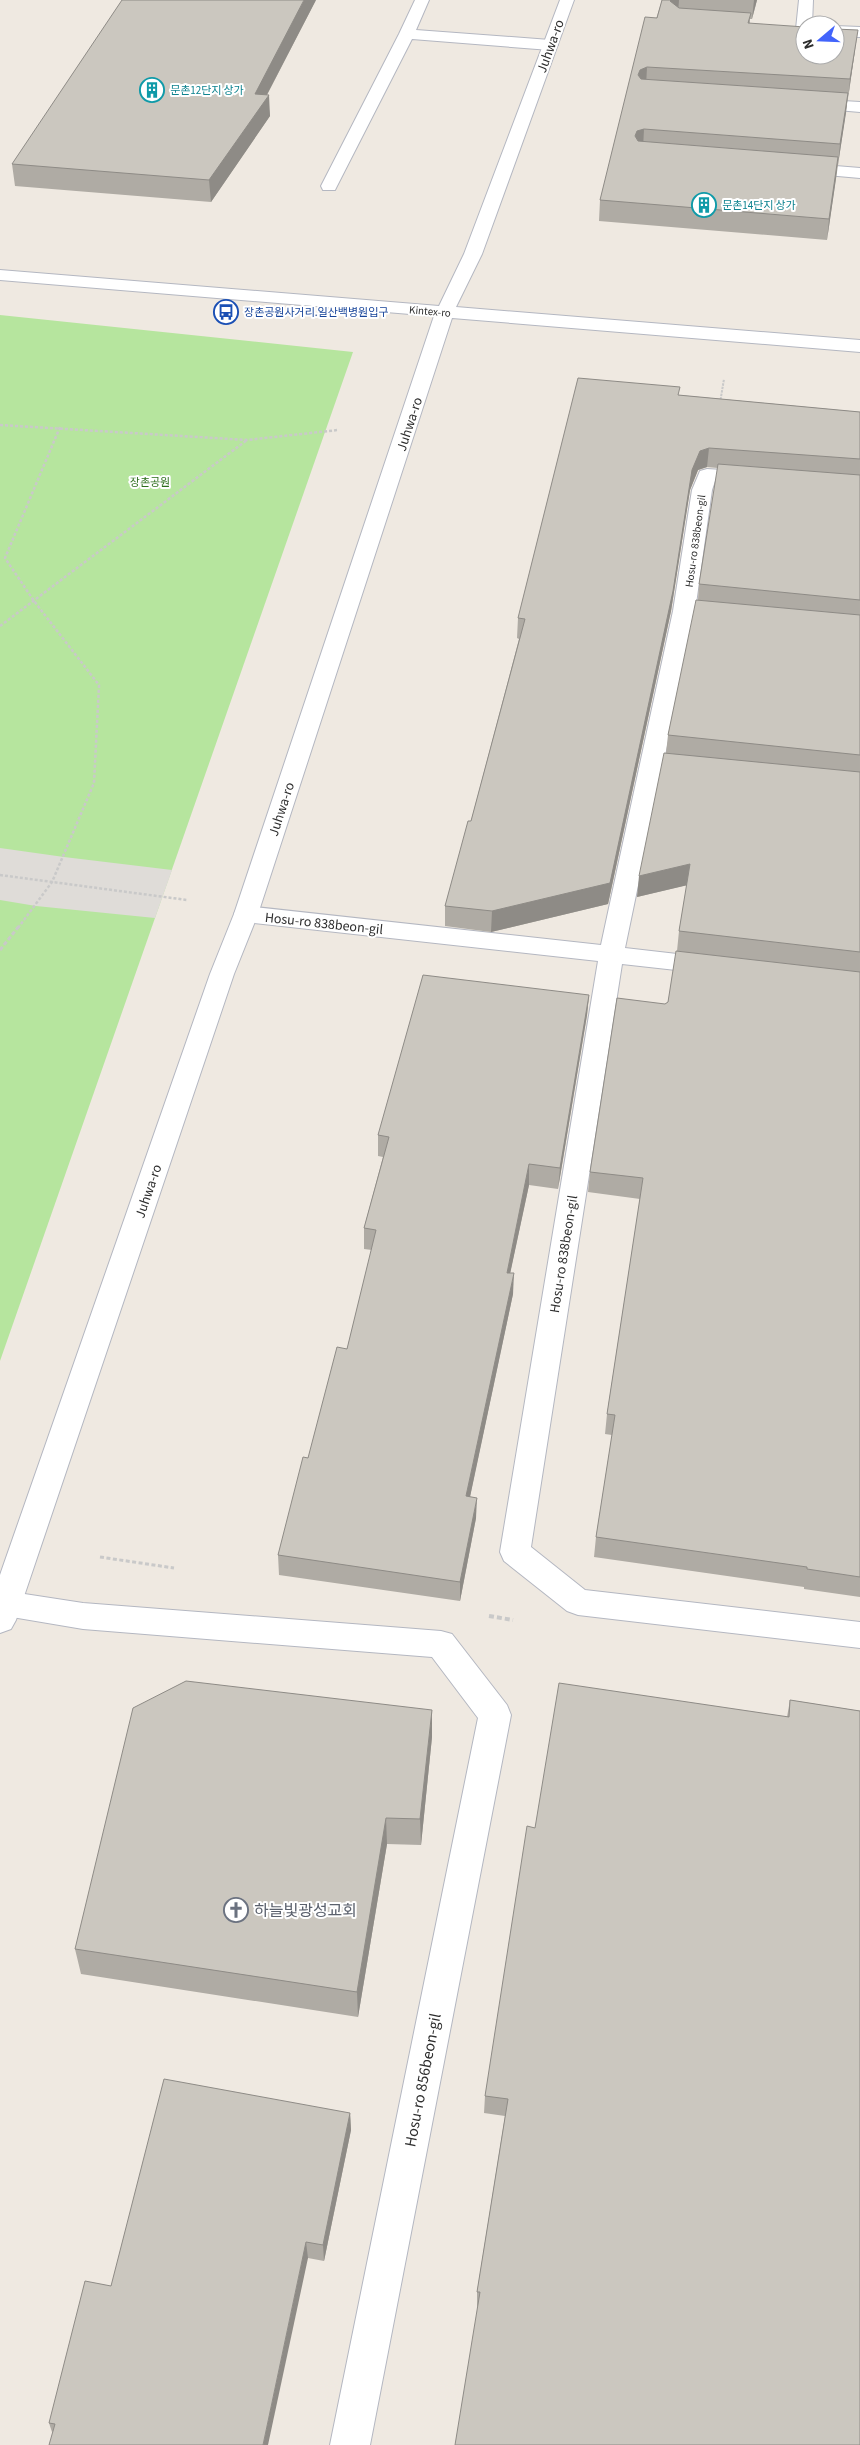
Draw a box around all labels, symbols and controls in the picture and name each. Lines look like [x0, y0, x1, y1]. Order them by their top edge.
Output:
north arrow [795, 15, 845, 65]
street label: Juhwa-ro [532, 17, 570, 76]
text: N [798, 36, 820, 52]
building icon: 문촌12단지 상가 [139, 77, 165, 103]
place label: 문촌12단지 상가 [170, 83, 244, 98]
building icon: 문촌14단지 상가 [691, 192, 717, 218]
place label: 문촌14단지 상가 [722, 198, 796, 213]
bus stop icon: 장촌공원사거리.일산백병원입구 [213, 299, 239, 325]
street label: Kintex-ro [408, 302, 452, 321]
place label: 장촌공원사거리.일산백병원입구 [244, 305, 388, 320]
street label: Juhwa-ro [392, 395, 428, 454]
park label: 장촌공원 [130, 475, 170, 490]
street label: Hosu-ro 838beon-gil [682, 494, 709, 588]
street label: Juhwa-ro [264, 780, 300, 839]
street label: Hosu-ro 838beon-gil [264, 908, 384, 940]
street label: Juhwa-ro [130, 1162, 167, 1221]
street label: Hosu-ro 838beon-gil [545, 1193, 583, 1314]
church icon: 하늘빛광성교회 [223, 1897, 249, 1923]
place label: 하늘빛광성교회 [254, 1900, 357, 1922]
street label: Hosu-ro 856beon-gil [399, 2011, 447, 2149]

